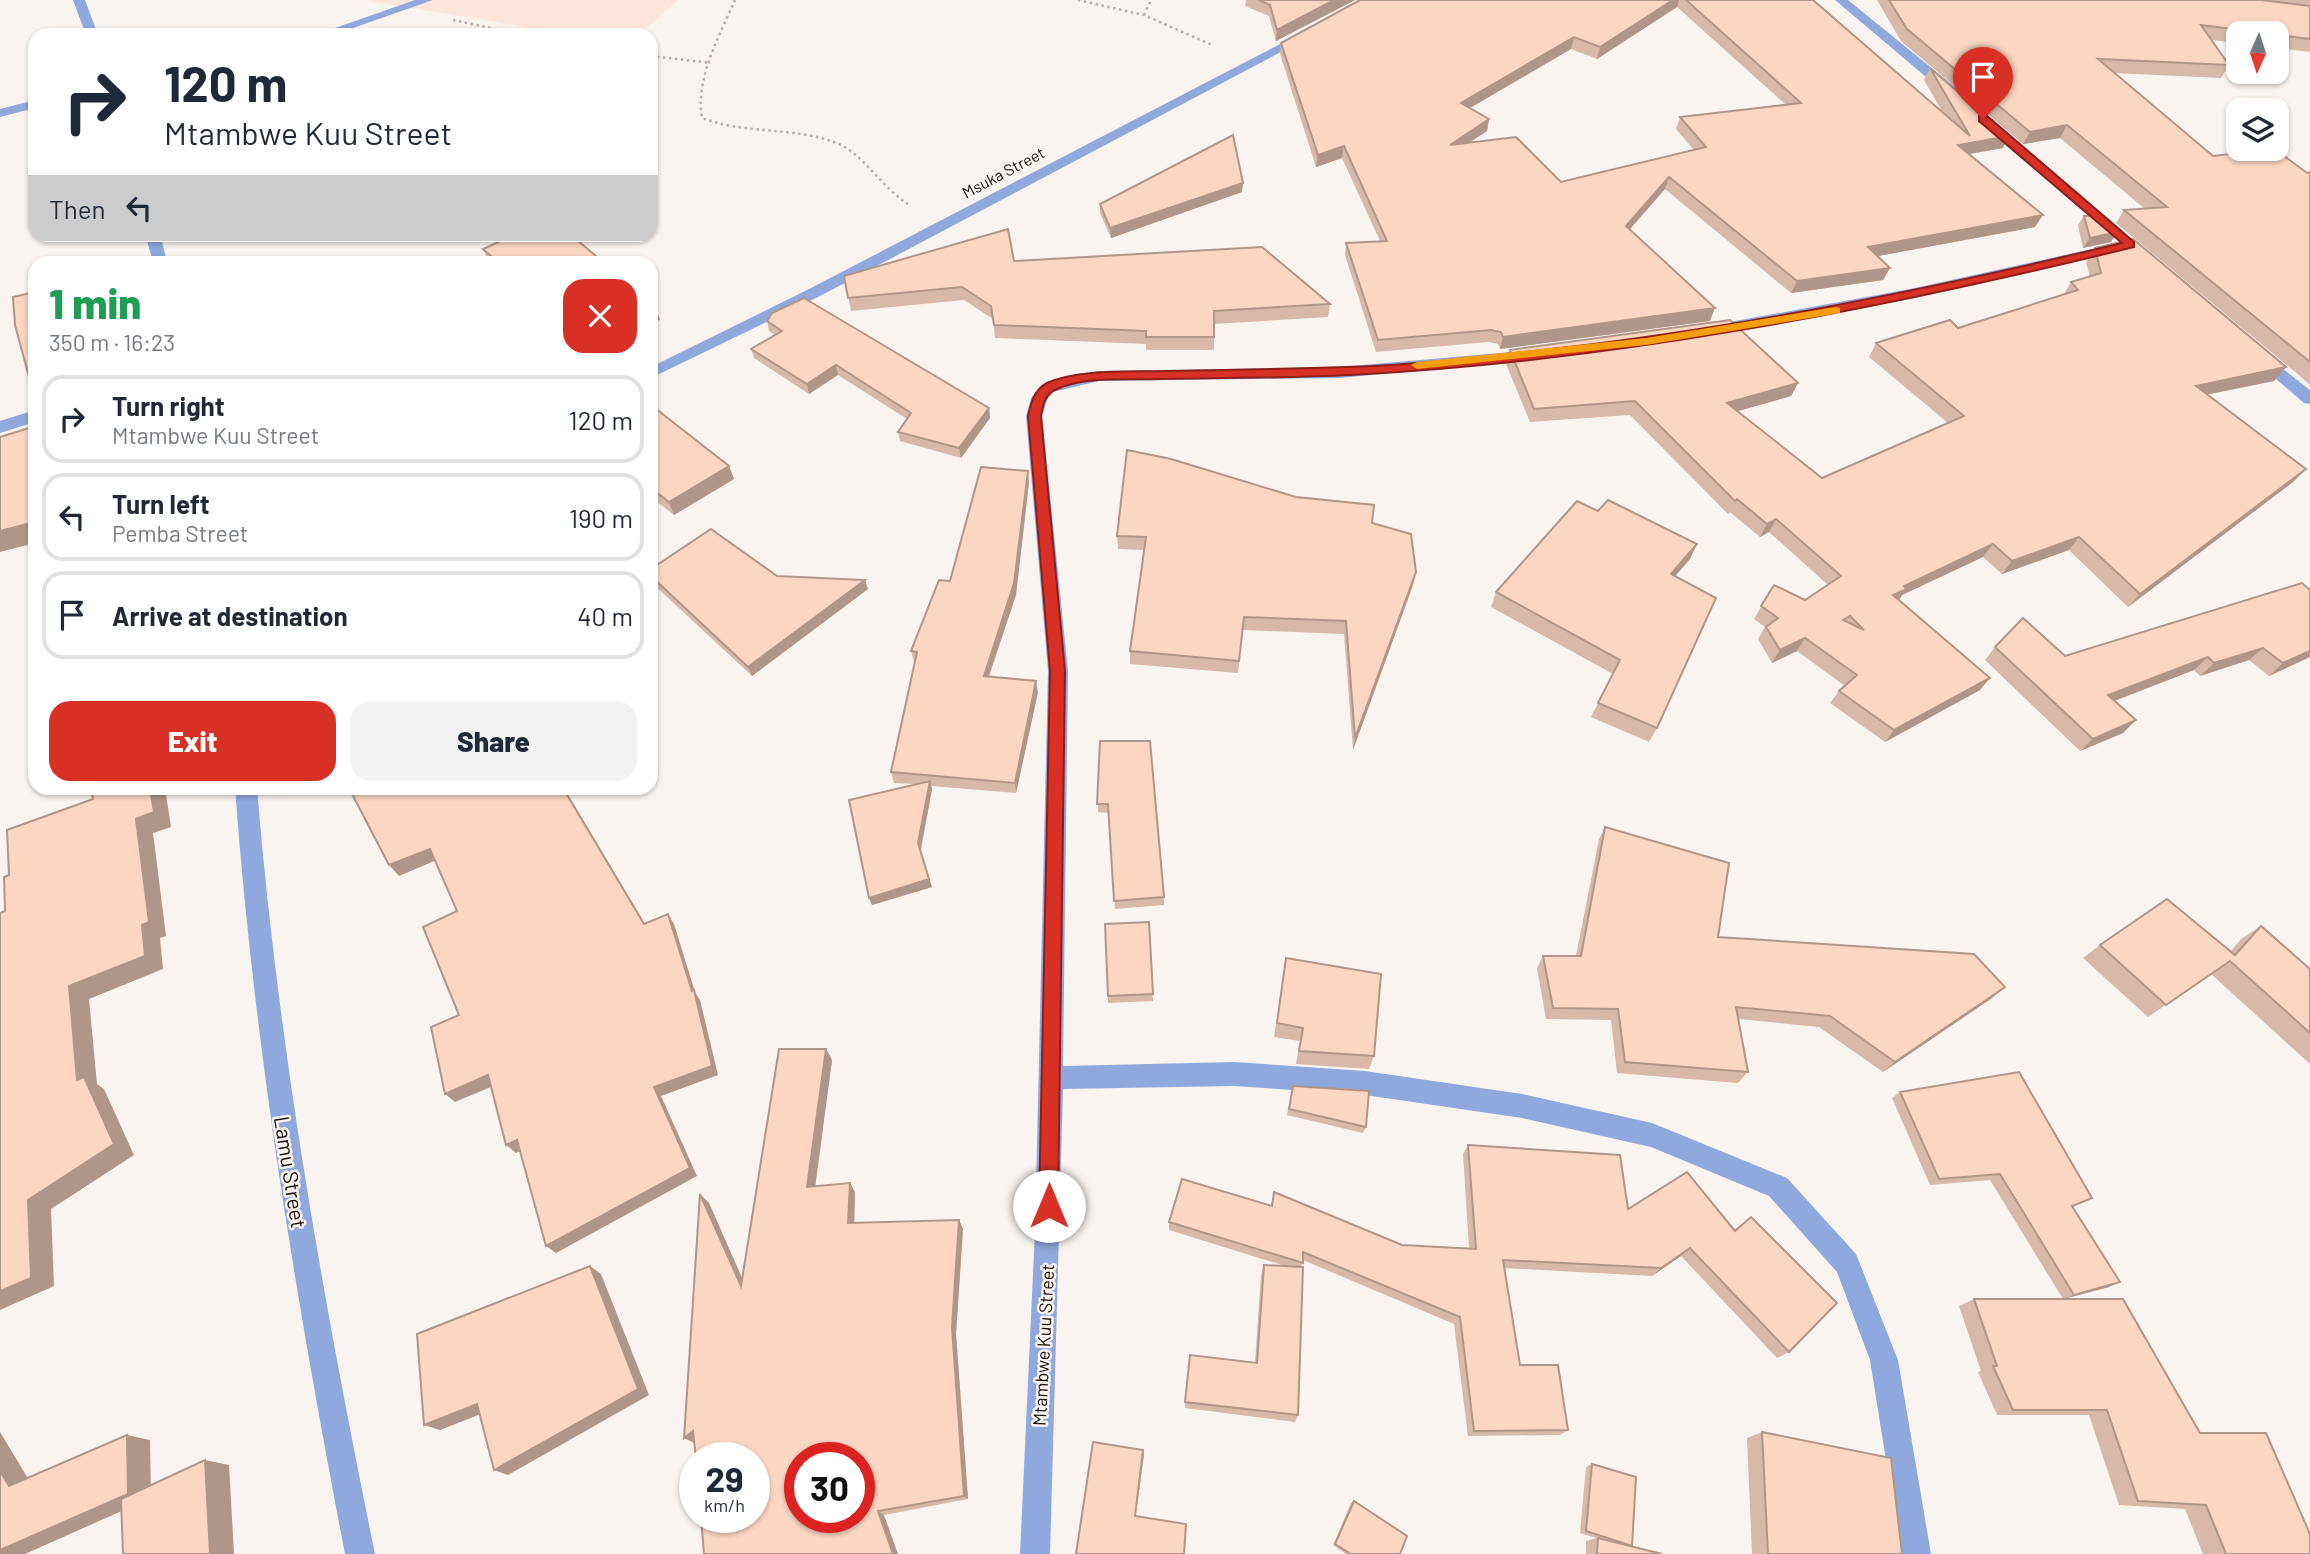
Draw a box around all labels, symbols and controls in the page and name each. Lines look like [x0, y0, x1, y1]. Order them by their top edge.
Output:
north arrow [2226, 21, 2289, 84]
map controls [2226, 21, 2289, 161]
pin [1953, 47, 2013, 119]
text: 120 m [164, 53, 287, 112]
icon: right [49, 56, 140, 147]
icon: arrive [1964, 58, 2002, 96]
button: layers [2226, 98, 2289, 161]
text: Mtambwe Kuu Street [164, 113, 452, 151]
street label: Msuka Street [959, 142, 1047, 202]
icon: left [120, 189, 158, 227]
text: Then [49, 193, 106, 224]
text: 1 min [49, 277, 141, 327]
button: close [563, 279, 637, 353]
text: 350 m · 16:23 [49, 328, 175, 356]
text: Turn right [112, 390, 225, 421]
icon: right [53, 400, 91, 438]
text: 120 m [569, 404, 633, 435]
text: Mtambwe Kuu Street [112, 421, 319, 449]
text: Turn left [112, 488, 210, 519]
icon: left [53, 498, 91, 536]
text: 190 m [569, 502, 633, 533]
text: Pemba Street [112, 519, 248, 547]
icon: arrive [53, 596, 91, 634]
text: Arrive at destination [112, 600, 348, 631]
text: 40 m [577, 600, 633, 631]
button: Exit [49, 701, 336, 781]
button: Share [350, 701, 637, 781]
street label: Lamu Street [270, 1114, 312, 1230]
position arrow [1012, 1169, 1086, 1243]
street label: Mtambwe Kuu Street [1028, 1264, 1058, 1426]
speed limit sign: 30 [784, 1442, 875, 1533]
text: 29 [705, 1457, 744, 1499]
text: km/h [704, 1494, 745, 1516]

